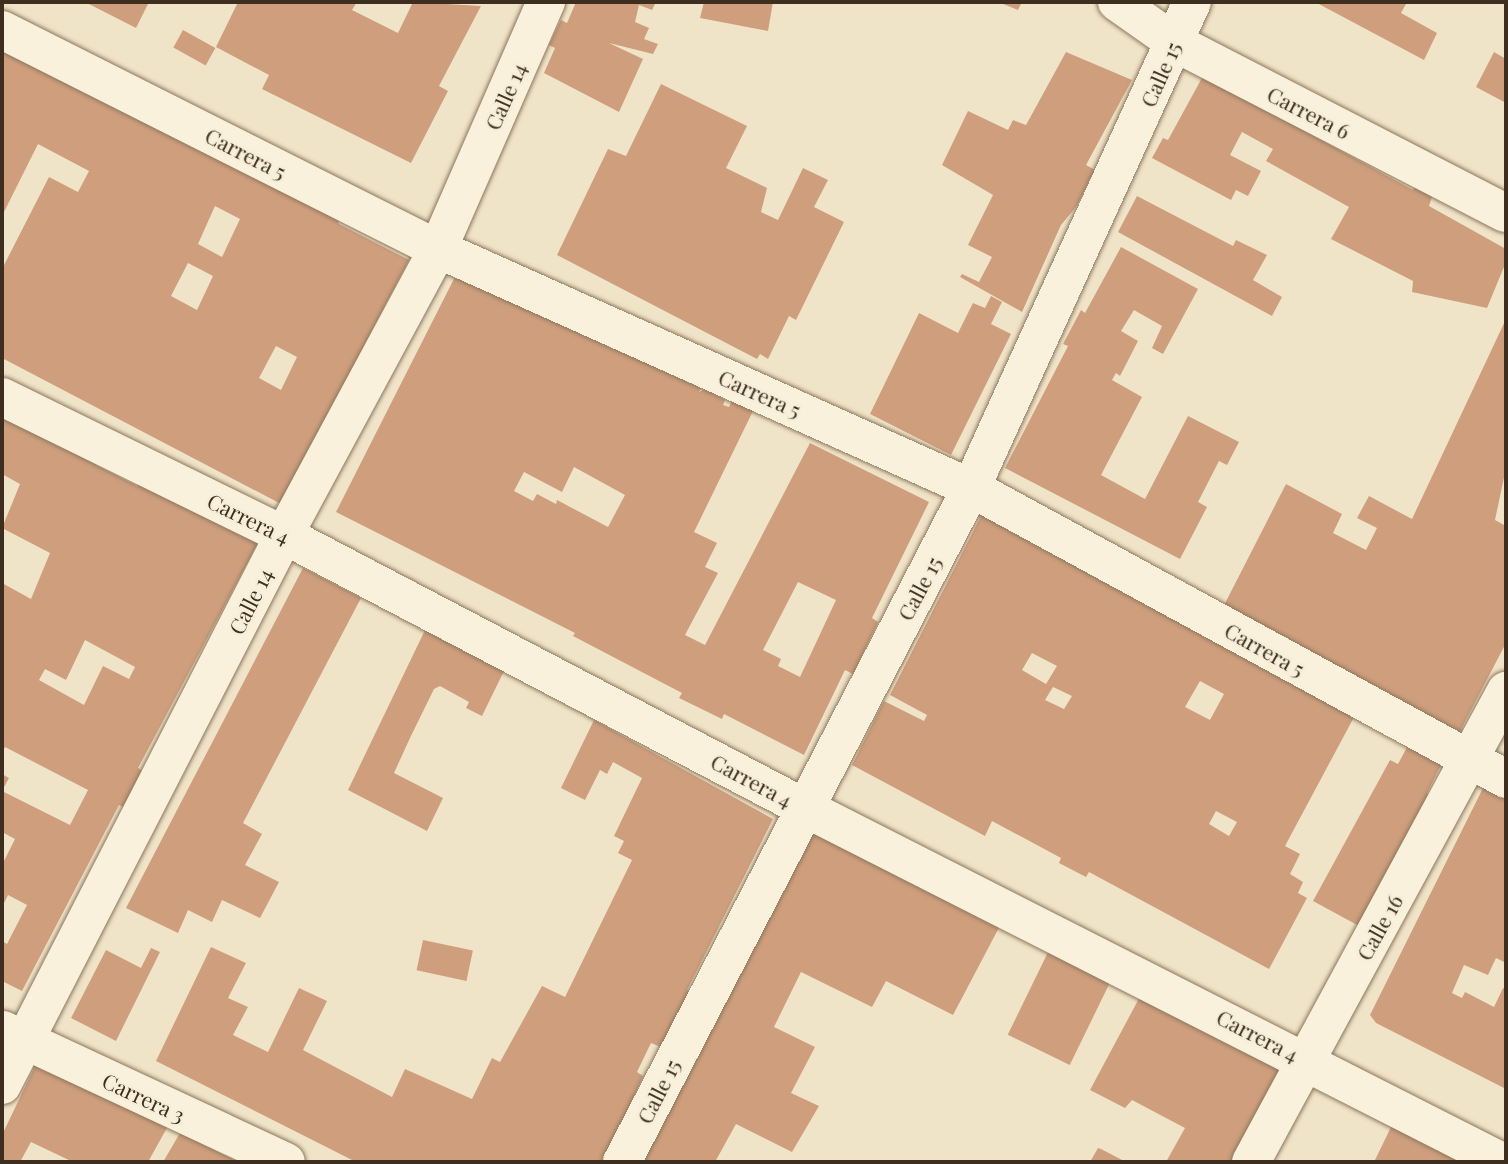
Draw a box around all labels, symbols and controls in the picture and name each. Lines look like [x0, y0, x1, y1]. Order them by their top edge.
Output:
street label: Calle 15 [1134, 37, 1186, 111]
street label: Calle 14 [479, 59, 531, 133]
street label: Carrera 6 [1263, 80, 1355, 144]
street label: Carrera 5 [201, 122, 291, 184]
street label: Carrera 5 [715, 364, 805, 422]
street label: Carrera 4 [203, 487, 295, 549]
street label: Calle 15 [892, 552, 946, 624]
street label: Calle 14 [223, 564, 277, 638]
street label: Carrera 5 [1221, 617, 1309, 681]
street label: Carrera 4 [707, 748, 797, 812]
street label: Calle 16 [1351, 890, 1407, 964]
street label: Carrera 4 [1213, 1004, 1303, 1066]
street label: Calle 15 [631, 1055, 685, 1127]
street label: Carrera 3 [99, 1067, 189, 1127]

